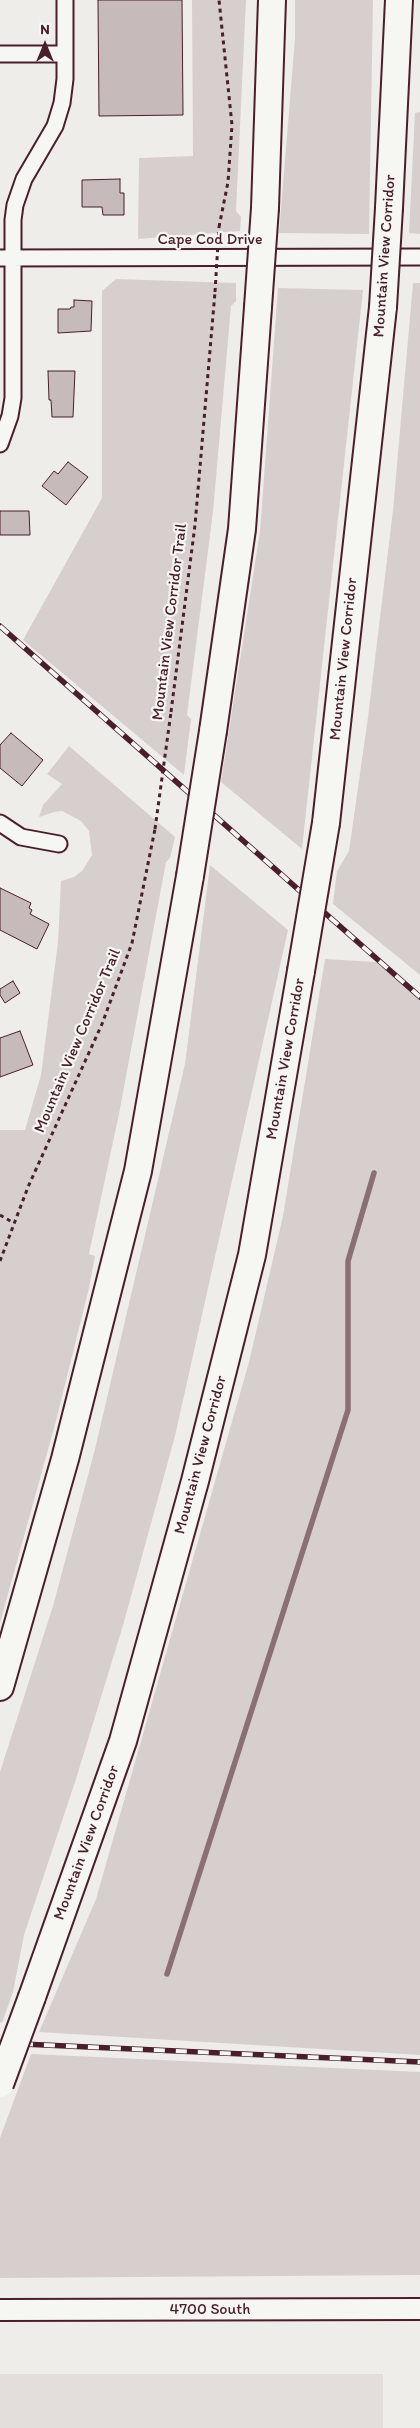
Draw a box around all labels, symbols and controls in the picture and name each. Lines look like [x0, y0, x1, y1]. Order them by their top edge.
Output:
north arrow [20, 20, 70, 70]
text: N [40, 21, 50, 38]
street label: Mountain View Corridor [370, 174, 400, 338]
street label: Cape Cod Drive [157, 230, 263, 250]
street label: Mountain View Corridor Trail [148, 523, 192, 721]
street label: Mountain View Corridor [326, 577, 362, 741]
street label: Mountain View Corridor Trail [30, 946, 126, 1136]
street label: Mountain View Corridor [262, 977, 310, 1141]
street label: Mountain View Corridor [171, 1374, 231, 1536]
street label: Mountain View Corridor [50, 1763, 124, 1923]
street label: 4700 South [170, 2300, 250, 2320]

